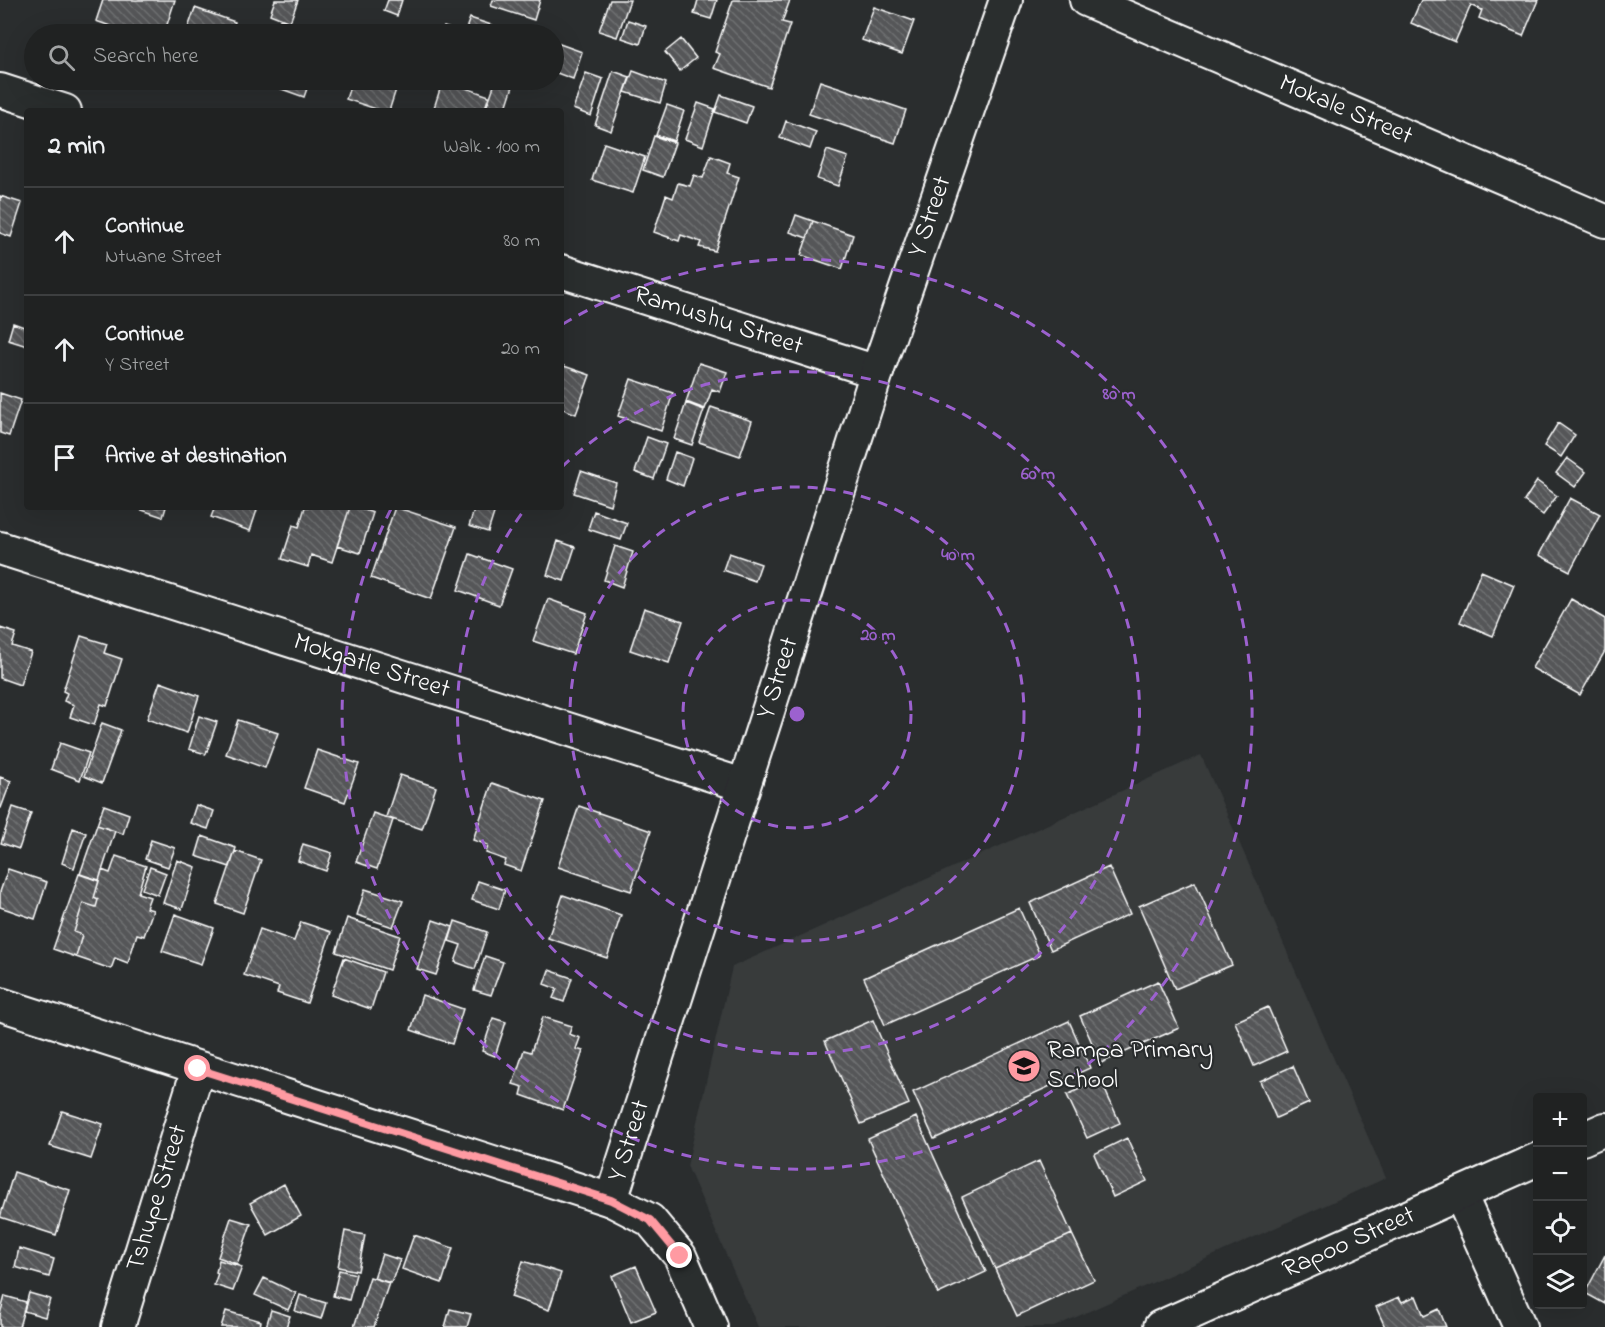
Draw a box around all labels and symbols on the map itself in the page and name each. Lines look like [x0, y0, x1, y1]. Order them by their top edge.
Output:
street label: Mokale Street [1273, 65, 1418, 156]
street label: Y Street [899, 171, 963, 263]
street label: Ramushu Street [629, 276, 808, 366]
text: 80 m [1102, 382, 1136, 408]
text: 60 m [1021, 462, 1055, 488]
text: 40 m [941, 543, 975, 569]
text: 20 m [859, 623, 896, 649]
street label: Mokgatle Street [288, 624, 455, 709]
street label: Y Street [748, 632, 810, 724]
centre of rings [787, 704, 807, 724]
place label: Rampa Primary School [1047, 1032, 1213, 1100]
school or university icon: Rampa Primary School [1006, 1048, 1042, 1084]
route start [184, 1055, 210, 1081]
street label: Y Street [599, 1095, 661, 1187]
street label: Tshupe Street [117, 1120, 199, 1276]
street label: Rapoo Street [1277, 1197, 1422, 1289]
route end [666, 1242, 692, 1268]

